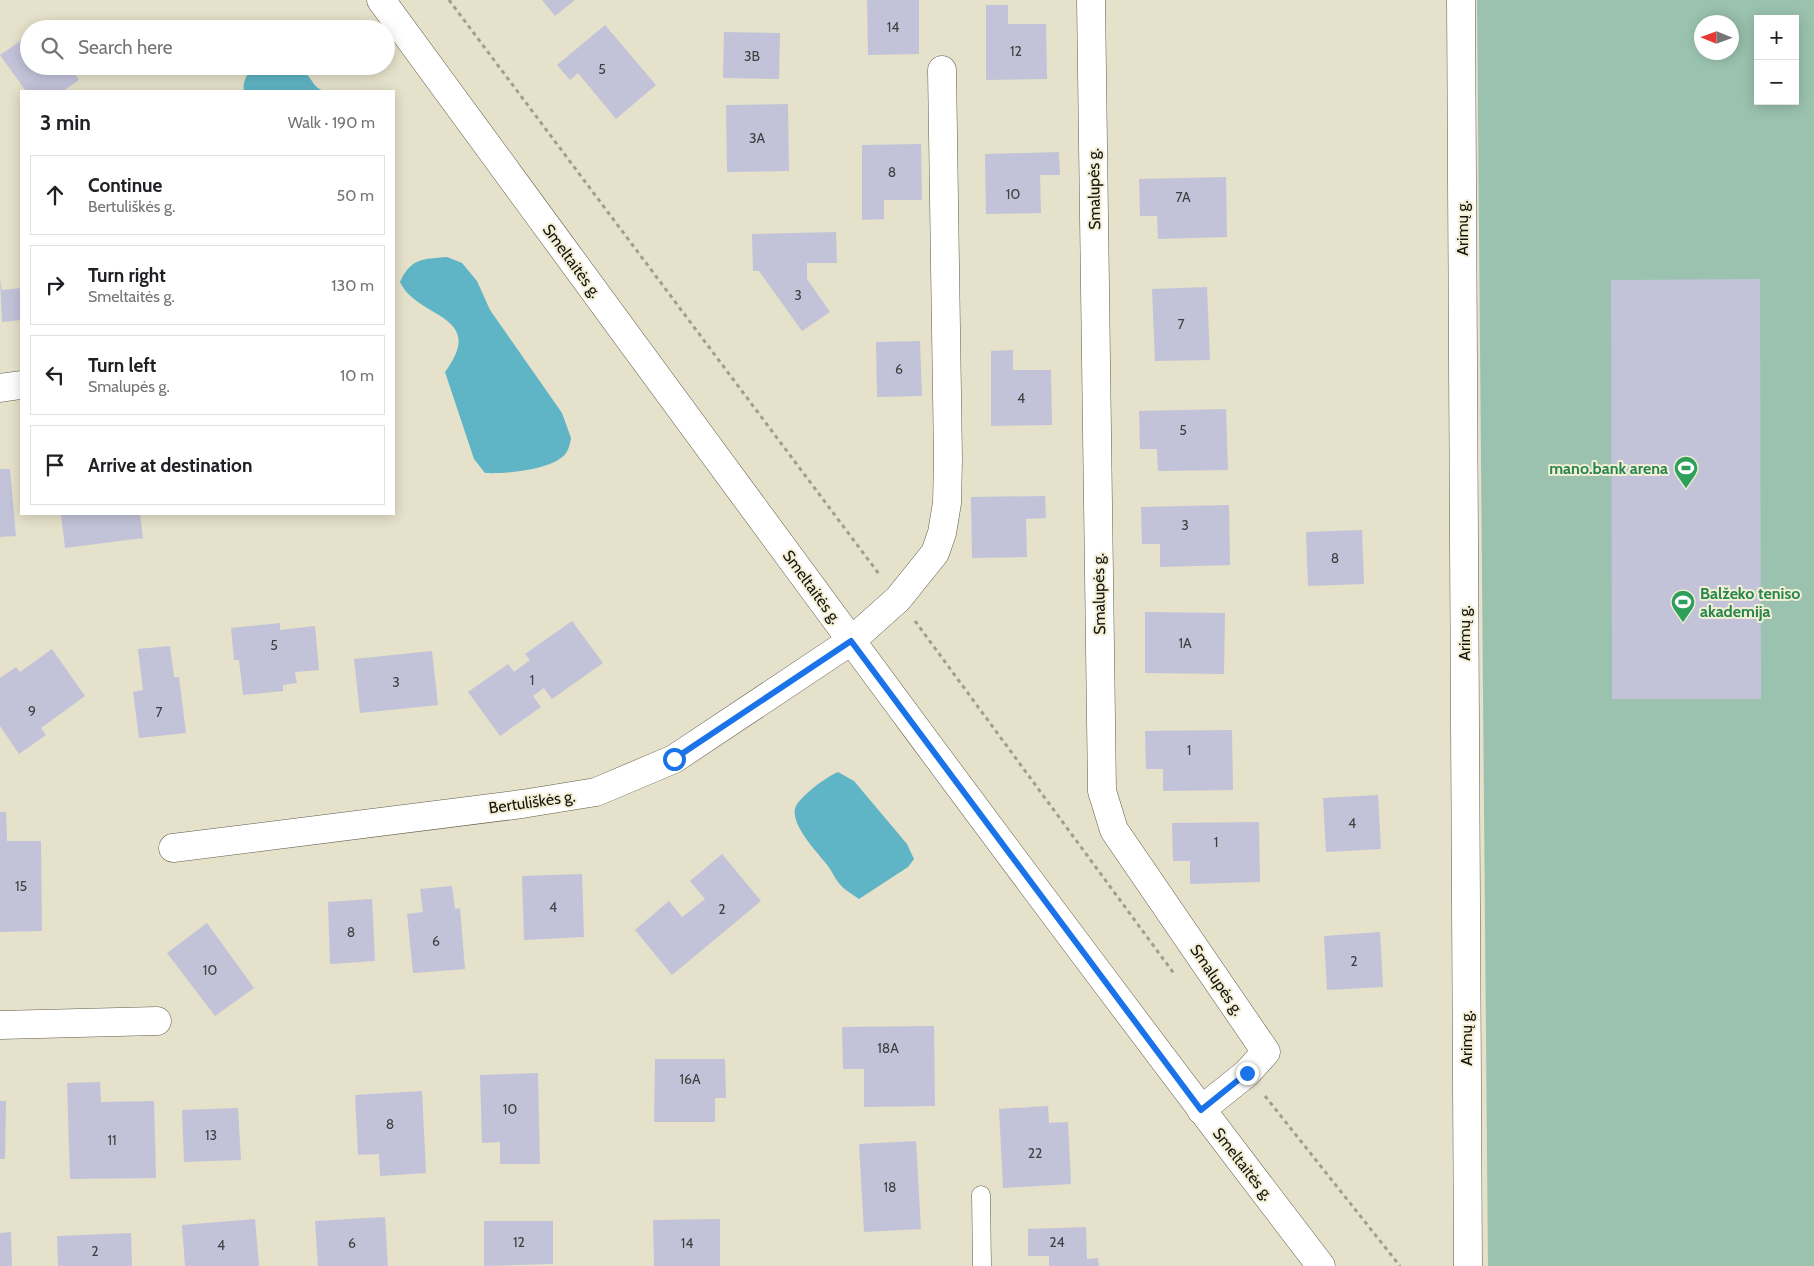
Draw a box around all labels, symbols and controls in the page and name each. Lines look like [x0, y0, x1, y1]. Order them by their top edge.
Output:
north arrow [1694, 15, 1739, 60]
map controls [1754, 15, 1799, 105]
button: + [1754, 15, 1799, 60]
house number: 14 [887, 18, 899, 36]
search box [20, 20, 395, 75]
icon: search [38, 34, 66, 62]
text: Search here [78, 36, 172, 59]
house number: 12 [1010, 42, 1022, 60]
house number: 3B [744, 47, 760, 65]
house number: 5 [598, 60, 606, 78]
button: − [1754, 60, 1799, 105]
text: 3 min [40, 110, 91, 135]
text: Walk · 190 m [288, 113, 375, 132]
house number: 3A [749, 129, 765, 147]
street label: Smalupės g. [1084, 148, 1104, 230]
house number: 8 [888, 163, 896, 181]
text: Continue [88, 174, 162, 197]
icon: ahead [41, 181, 69, 209]
house number: 10 [1006, 185, 1020, 203]
text: 50 m [337, 186, 374, 205]
house number: 7A [1175, 188, 1191, 206]
text: Bertuliškės g. [88, 197, 175, 216]
street label: Arimų g. [1453, 200, 1472, 256]
street label: Smeltaitės g. [539, 220, 605, 302]
text: Turn right [88, 264, 166, 287]
icon: right [41, 271, 69, 299]
text: 130 m [331, 276, 374, 295]
house number: 3 [794, 286, 802, 304]
text: Smeltaitės g. [88, 287, 175, 306]
house number: 7 [1177, 315, 1185, 333]
text: Turn left [88, 354, 156, 377]
house number: 6 [895, 360, 903, 378]
icon: left [41, 361, 69, 389]
text: 10 m [340, 366, 374, 385]
text: Smalupės g. [88, 377, 170, 396]
house number: 4 [1017, 389, 1025, 407]
house number: 5 [1179, 421, 1187, 439]
icon: arrive [41, 451, 69, 479]
text: Arrive at destination [88, 454, 252, 477]
sports icon: mano.bank arena [1673, 455, 1699, 489]
place label: mano.bank arena [1549, 459, 1668, 478]
house number: 3 [1181, 516, 1189, 534]
street label: Smeltaitės g. [779, 546, 845, 628]
house number: 8 [1331, 549, 1339, 567]
street label: Smalupės g. [1089, 553, 1109, 635]
place label: Balžeko teniso akademija [1700, 584, 1800, 621]
sports icon: Balžeko teniso akademija [1670, 589, 1696, 623]
street label: Arimų g. [1455, 605, 1474, 661]
house number: 1A [1178, 634, 1192, 652]
house number: 5 [270, 636, 278, 654]
house number: 1 [530, 671, 534, 689]
house number: 3 [392, 673, 400, 691]
house number: 9 [28, 702, 36, 720]
house number: 7 [155, 703, 163, 721]
house number: 1 [1187, 741, 1191, 759]
route start [663, 748, 686, 771]
street label: Bertuliškės g. [487, 787, 577, 817]
house number: 4 [1348, 814, 1356, 832]
house number: 1 [1214, 833, 1218, 851]
house number: 15 [15, 877, 27, 895]
house number: 4 [549, 898, 557, 916]
house number: 2 [718, 900, 726, 918]
house number: 8 [347, 923, 355, 941]
house number: 6 [432, 932, 440, 950]
street label: Smalupės g. [1186, 941, 1248, 1019]
house number: 2 [1350, 952, 1358, 970]
house number: 10 [203, 961, 217, 979]
street label: Arimų g. [1457, 1010, 1476, 1066]
house number: 18A [877, 1039, 899, 1057]
route end [1236, 1062, 1259, 1085]
house number: 16A [679, 1070, 701, 1088]
house number: 10 [503, 1100, 517, 1118]
house number: 8 [386, 1115, 394, 1133]
street label: Smeltaitės g. [1209, 1124, 1277, 1204]
house number: 13 [205, 1126, 217, 1144]
house number: 11 [107, 1131, 117, 1149]
house number: 22 [1028, 1144, 1042, 1162]
house number: 18 [883, 1178, 897, 1196]
house number: 12 [513, 1233, 525, 1251]
house number: 24 [1049, 1233, 1065, 1251]
house number: 6 [348, 1234, 356, 1252]
house number: 14 [681, 1234, 693, 1252]
house number: 4 [217, 1236, 225, 1254]
house number: 2 [91, 1242, 99, 1260]

